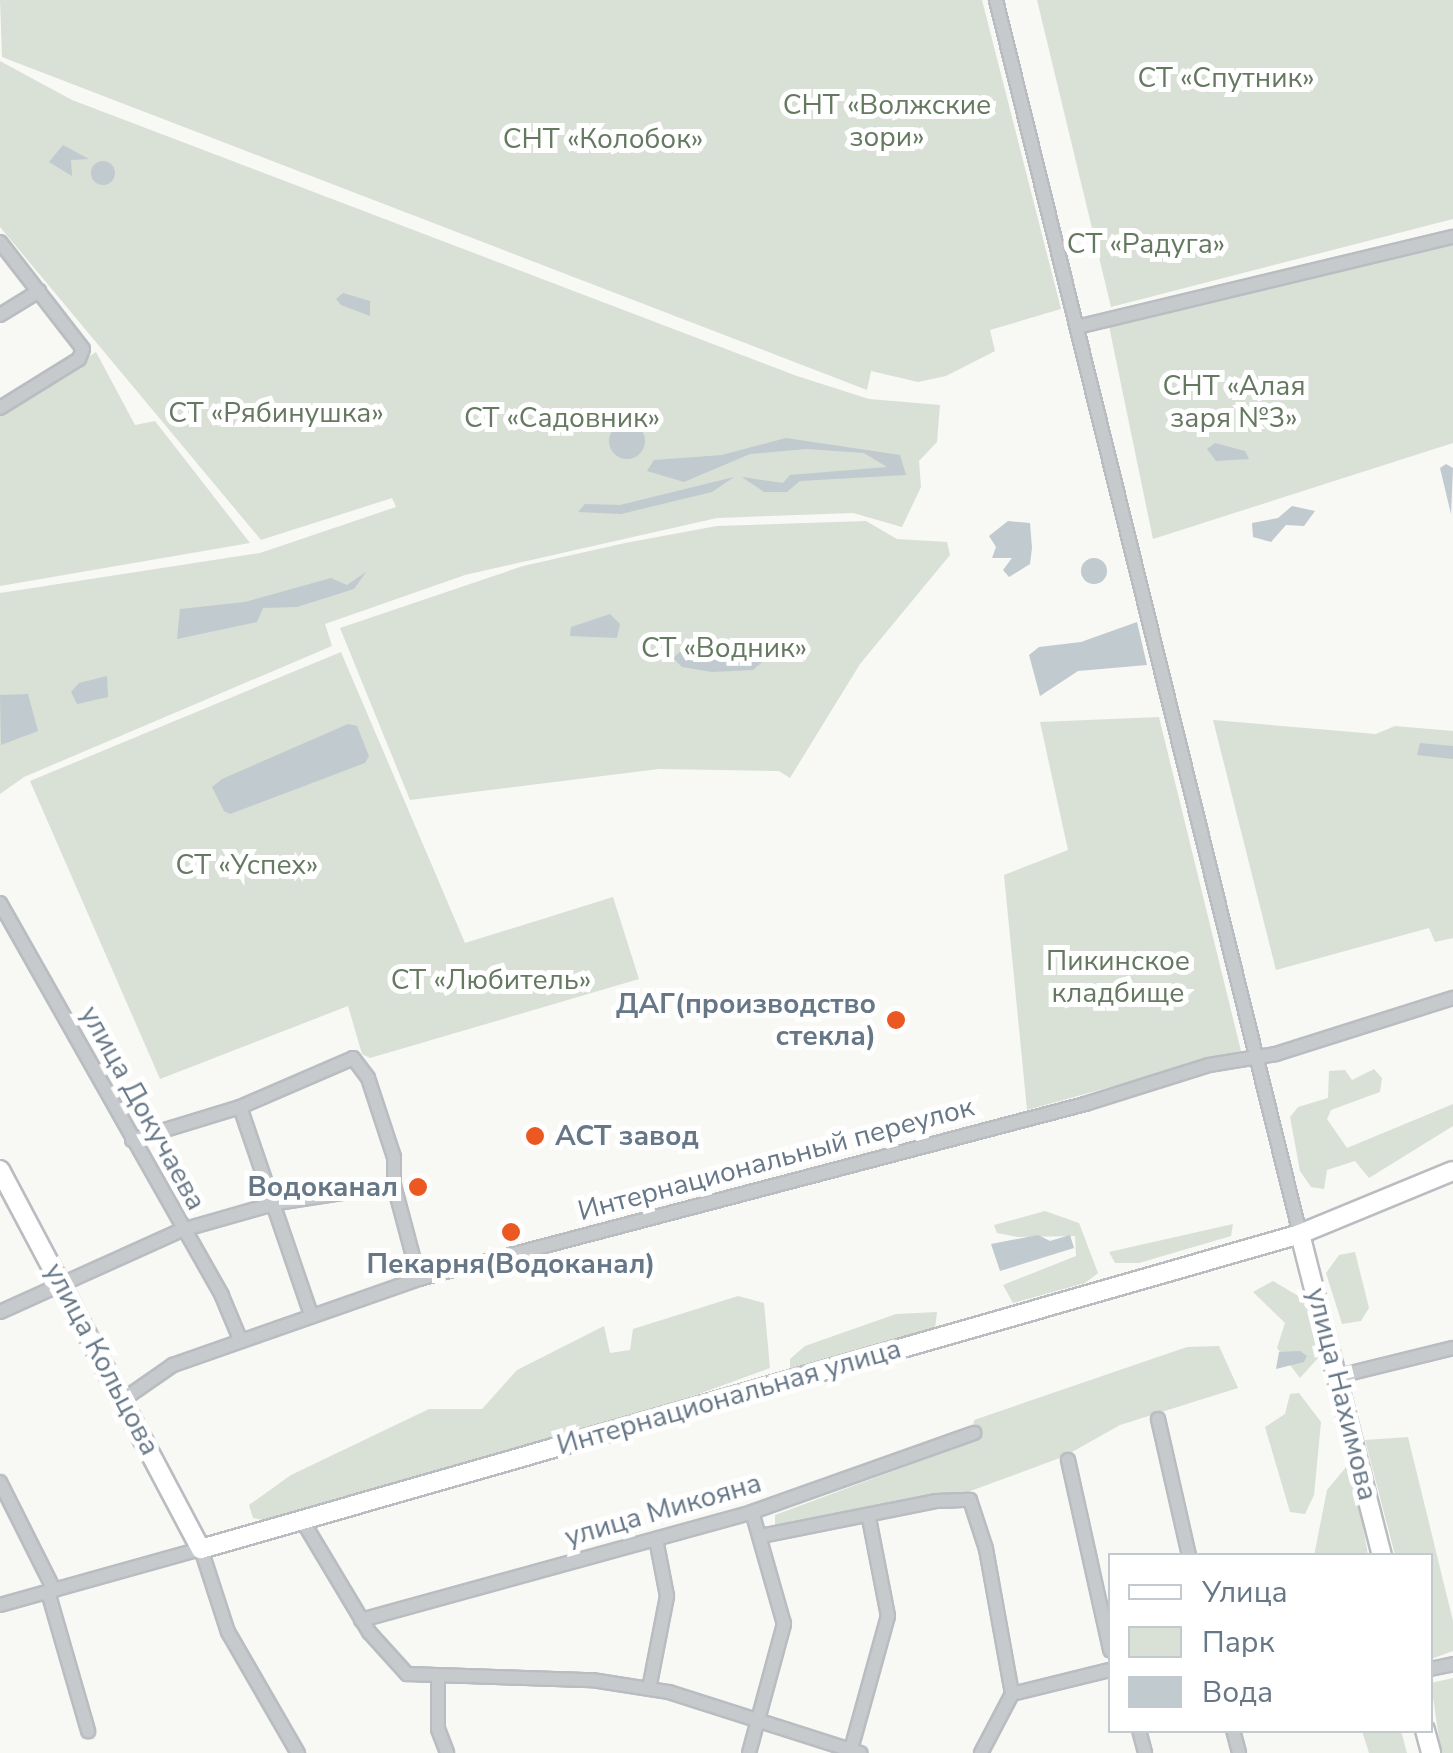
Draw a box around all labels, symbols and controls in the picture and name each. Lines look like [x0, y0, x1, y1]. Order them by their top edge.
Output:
park label: СТ «Спутник» [1137, 61, 1315, 95]
park label: СНТ «Волжские зори» [783, 88, 991, 154]
park label: СНТ «Колобок» [503, 122, 703, 156]
park label: СТ «Радуга» [1067, 227, 1225, 261]
park label: СНТ «Алая заря №3» [1162, 369, 1306, 435]
park label: СТ «Рябинушка» [168, 396, 384, 430]
park label: СТ «Садовник» [464, 401, 660, 435]
park label: СТ «Водник» [641, 631, 807, 665]
park label: СТ «Успех» [176, 848, 318, 882]
park label: Пикинское кладбище [1046, 944, 1190, 1010]
park label: СТ «Любитель» [391, 963, 591, 997]
place label: ДАГ(производство стекла) [616, 987, 876, 1053]
street label: улица Докучаева [73, 1000, 213, 1216]
marker: ДАГ(производство стекла) [885, 1009, 907, 1031]
street label: Интернациональный переулок [574, 1090, 978, 1228]
place label: АСТ завод [555, 1119, 699, 1153]
marker: АСТ завод [524, 1125, 546, 1147]
place label: Водоканал [248, 1170, 398, 1204]
marker: Водоканал [407, 1176, 429, 1198]
marker: Пекарня(Водоканал) [500, 1221, 522, 1243]
place label: Пекарня(Водоканал) [367, 1247, 655, 1281]
street label: улица Кольцова [37, 1257, 167, 1461]
street label: улица Нахимова [1299, 1284, 1385, 1504]
street label: Интернациональная улица [553, 1332, 905, 1462]
street label: улица Микояна [561, 1466, 765, 1554]
legend [1108, 1553, 1433, 1733]
text: Улица [1202, 1572, 1288, 1613]
text: Парк [1202, 1622, 1274, 1663]
text: Вода [1202, 1672, 1273, 1713]

